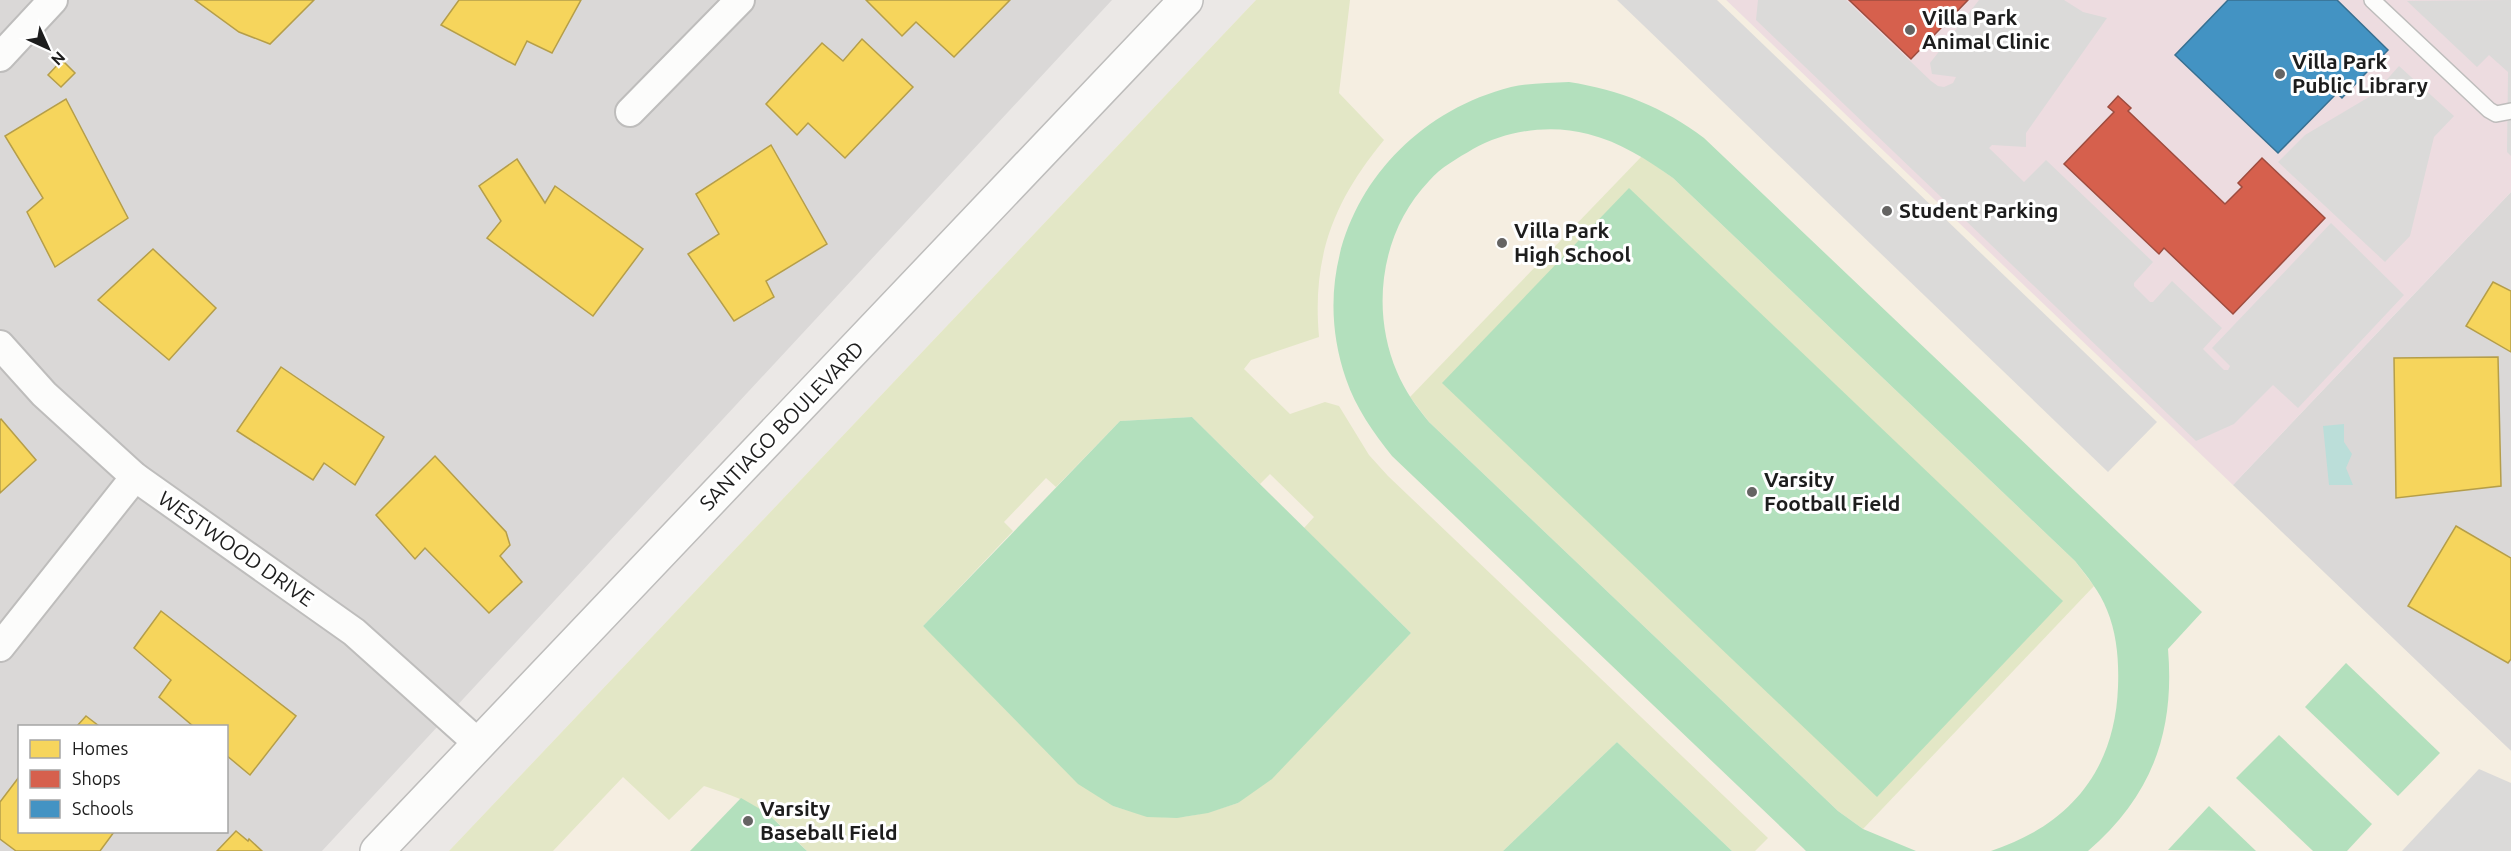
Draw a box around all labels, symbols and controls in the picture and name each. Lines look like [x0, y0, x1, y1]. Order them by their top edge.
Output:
place label: Villa Park Animal Clinic [1922, 5, 2050, 53]
north arrow [18, 18, 78, 78]
marker: Villa Park Animal Clinic [1903, 23, 1917, 37]
text: N [48, 48, 69, 69]
place label: Villa Park Public Library [2292, 49, 2428, 97]
marker: Villa Park Public Library [2273, 67, 2287, 81]
place label: Student Parking [1899, 198, 2059, 222]
marker: Student Parking [1880, 204, 1894, 218]
place label: Villa Park High School [1514, 218, 1631, 266]
marker: Villa Park High School [1495, 236, 1509, 250]
street label: SANTIAGO BOULEVARD [694, 336, 868, 515]
place label: Varsity Football Field [1764, 467, 1900, 515]
marker: Varsity Football Field [1745, 485, 1759, 499]
street label: WESTWOOD DRIVE [154, 486, 319, 611]
legend [18, 725, 228, 833]
text: Homes [72, 738, 129, 758]
text: Shops [72, 768, 121, 788]
place label: Varsity Baseball Field [760, 796, 898, 844]
text: Schools [72, 798, 134, 818]
marker: Varsity Baseball Field [741, 814, 755, 828]

